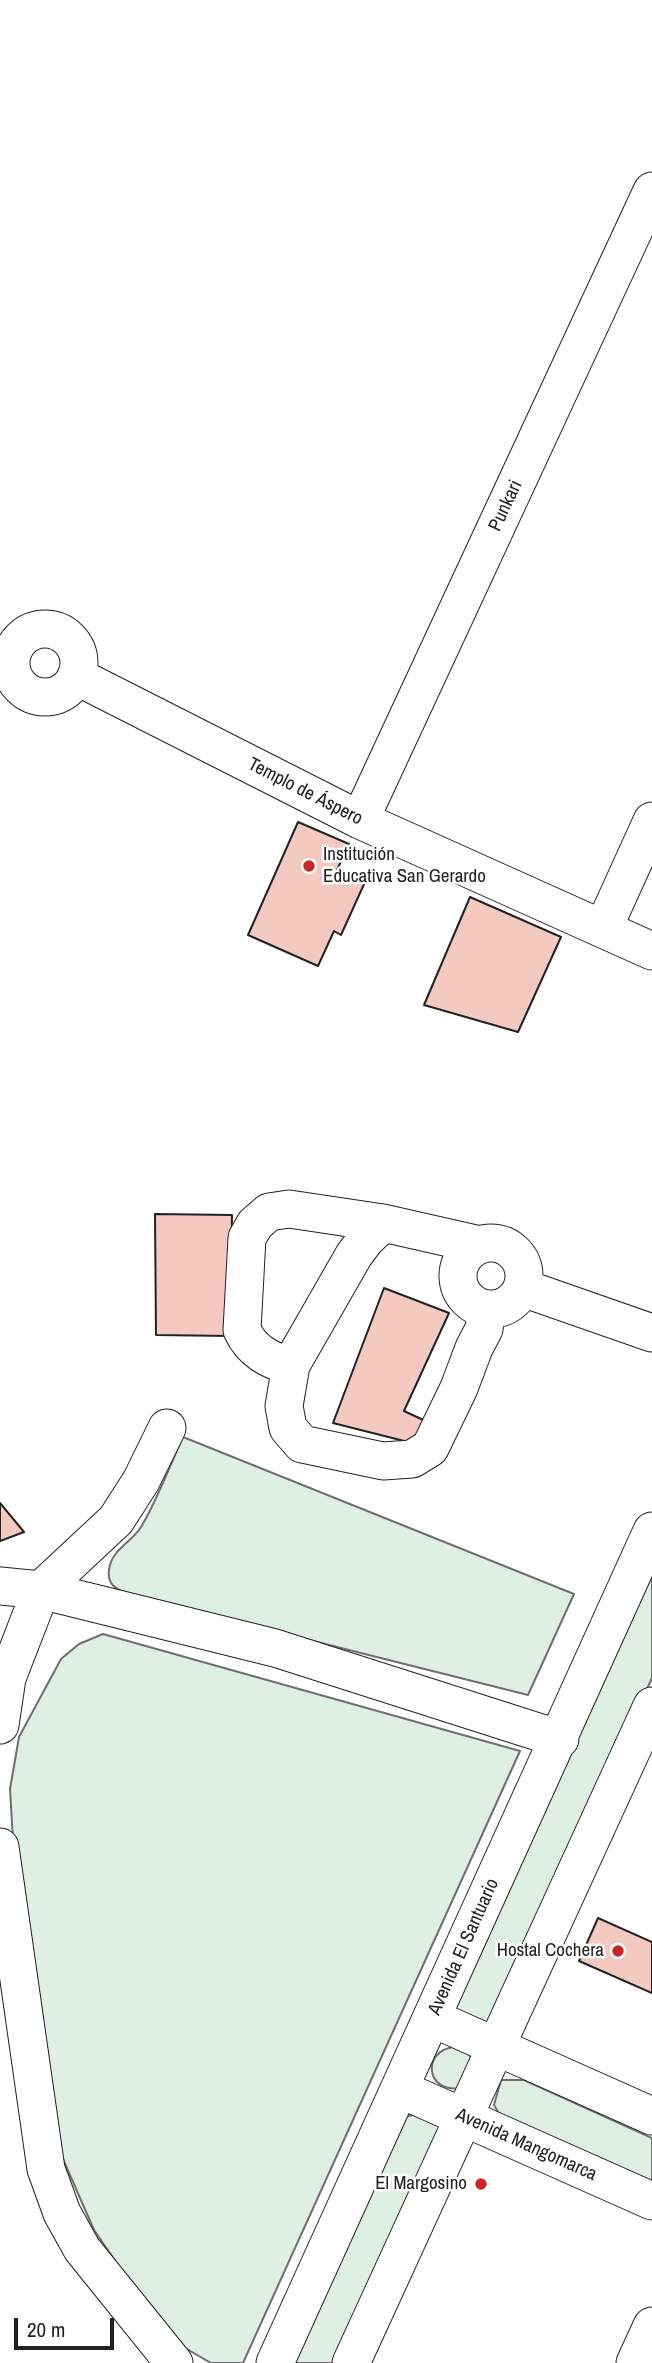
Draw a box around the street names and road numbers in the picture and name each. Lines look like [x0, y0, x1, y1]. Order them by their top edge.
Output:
street label: Punkari [484, 477, 528, 535]
street label: Templo de Áspero [244, 753, 366, 831]
street label: Avenida El Santuario [424, 1875, 504, 2019]
street label: Avenida Mangomarca [452, 2104, 600, 2186]

